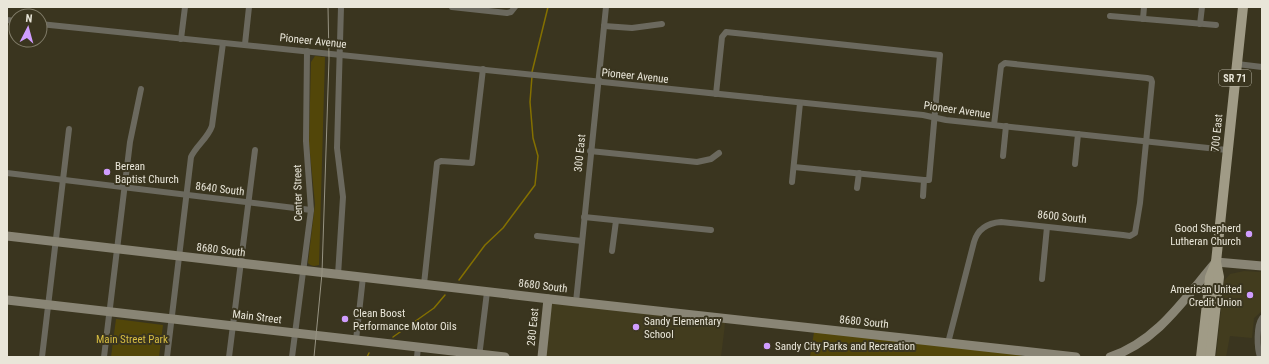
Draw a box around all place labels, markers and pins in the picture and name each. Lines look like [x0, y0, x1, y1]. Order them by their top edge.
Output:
place label: Berean Baptist Church [115, 160, 179, 186]
marker: Berean Baptist Church [102, 167, 112, 177]
place label: Good Shepherd Lutheran Church [1170, 222, 1241, 248]
marker: Good Shepherd Lutheran Church [1244, 229, 1254, 239]
place label: American United Credit Union [1170, 283, 1242, 309]
marker: American United Credit Union [1245, 290, 1255, 300]
place label: Clean Boost Performance Motor Oils [353, 307, 457, 333]
marker: Clean Boost Performance Motor Oils [340, 314, 350, 324]
place label: Sandy Elementary School [644, 315, 722, 341]
marker: Sandy Elementary School [631, 322, 641, 332]
place label: Sandy City Parks and Recreation [775, 340, 915, 353]
marker: Sandy City Parks and Recreation [762, 341, 772, 351]

